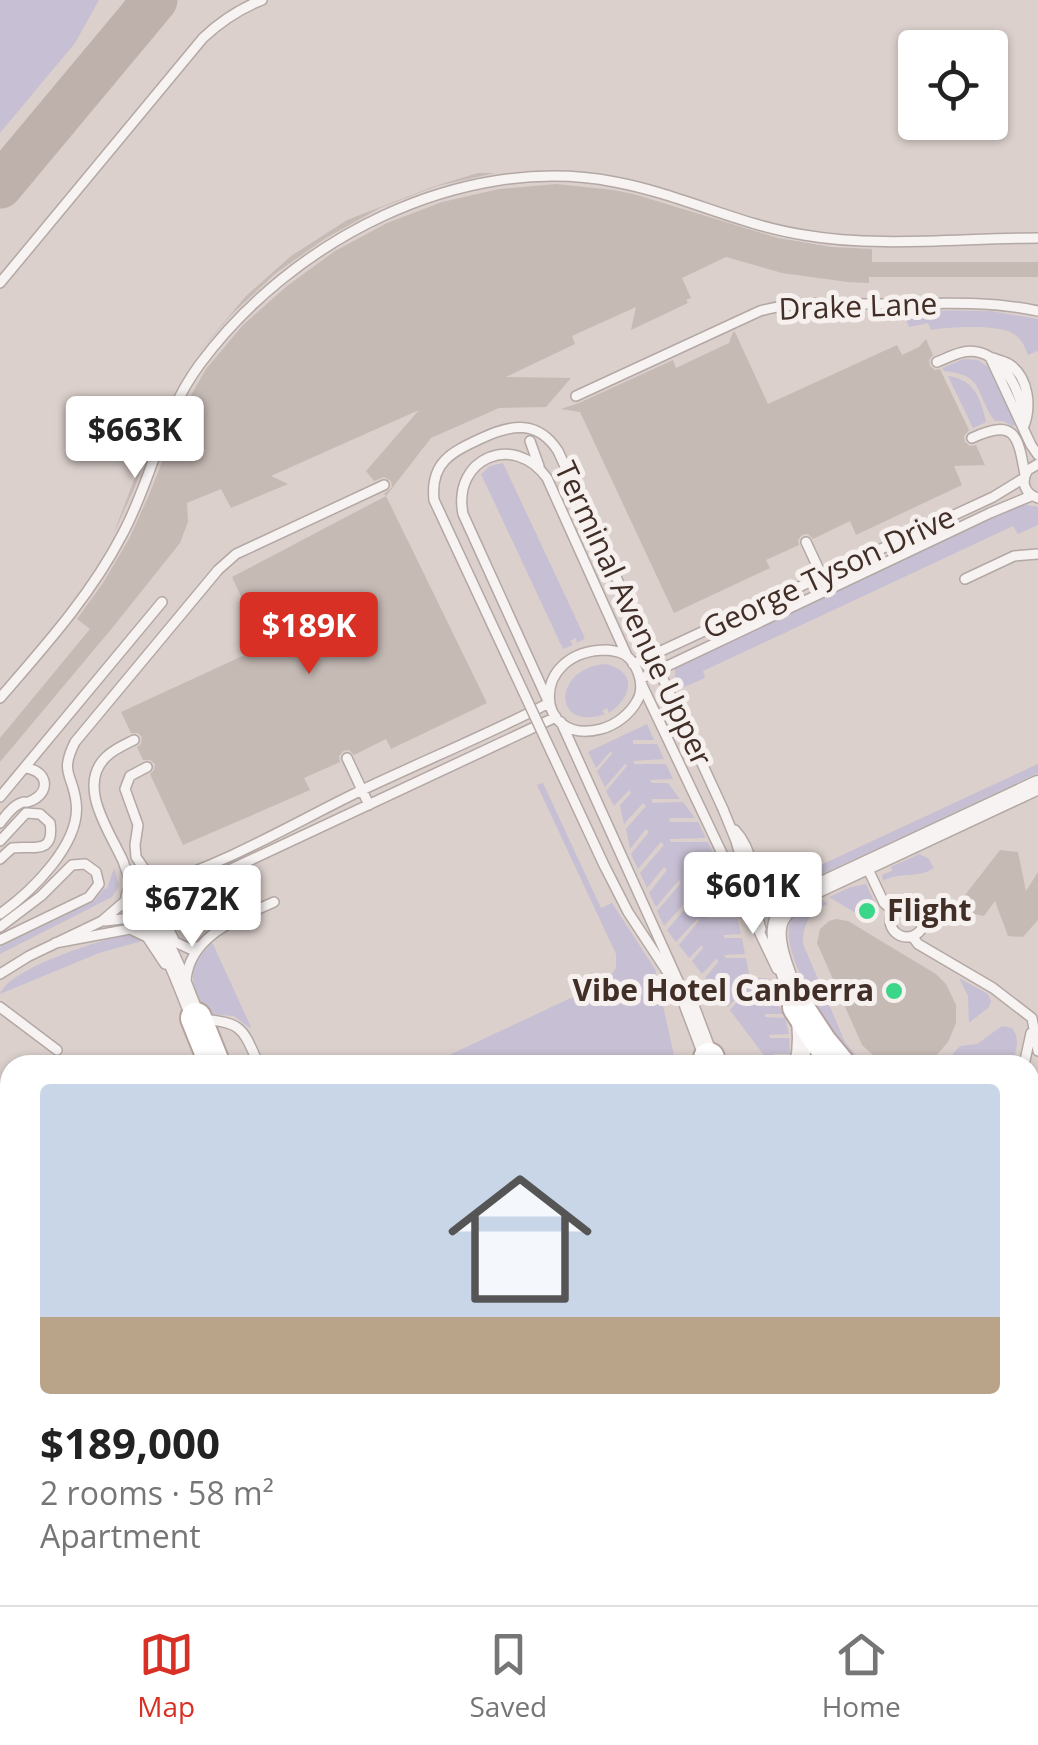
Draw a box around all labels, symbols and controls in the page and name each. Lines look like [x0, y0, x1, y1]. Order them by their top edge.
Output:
map controls [898, 30, 1008, 140]
button: locate [898, 30, 1008, 140]
street label: Drake Lane [778, 282, 938, 329]
pin: $663K [65, 396, 205, 481]
text: $663K [88, 407, 182, 450]
street label: Terminal Avenue Upper [546, 455, 723, 772]
street label: George Tyson Drive [696, 495, 961, 648]
pin: $189K [239, 592, 379, 677]
text: $189K [262, 603, 356, 646]
pin: $601K [683, 852, 823, 937]
text: $601K [706, 863, 800, 906]
pin: $672K [122, 865, 262, 950]
text: $672K [145, 876, 239, 919]
place label: Flight [887, 889, 971, 930]
marker: Flight [856, 900, 878, 922]
place label: Vibe Hotel Canberra [573, 969, 874, 1010]
marker: Vibe Hotel Canberra [883, 980, 905, 1002]
icon: home [430, 1149, 610, 1329]
text: $189,000 [40, 1414, 220, 1471]
text: 2 rooms · 58 m² [40, 1471, 274, 1514]
text: Apartment [40, 1514, 201, 1557]
tab: Map [137, 1627, 195, 1725]
tab: Saved [469, 1627, 547, 1725]
tab: Home [822, 1627, 901, 1725]

